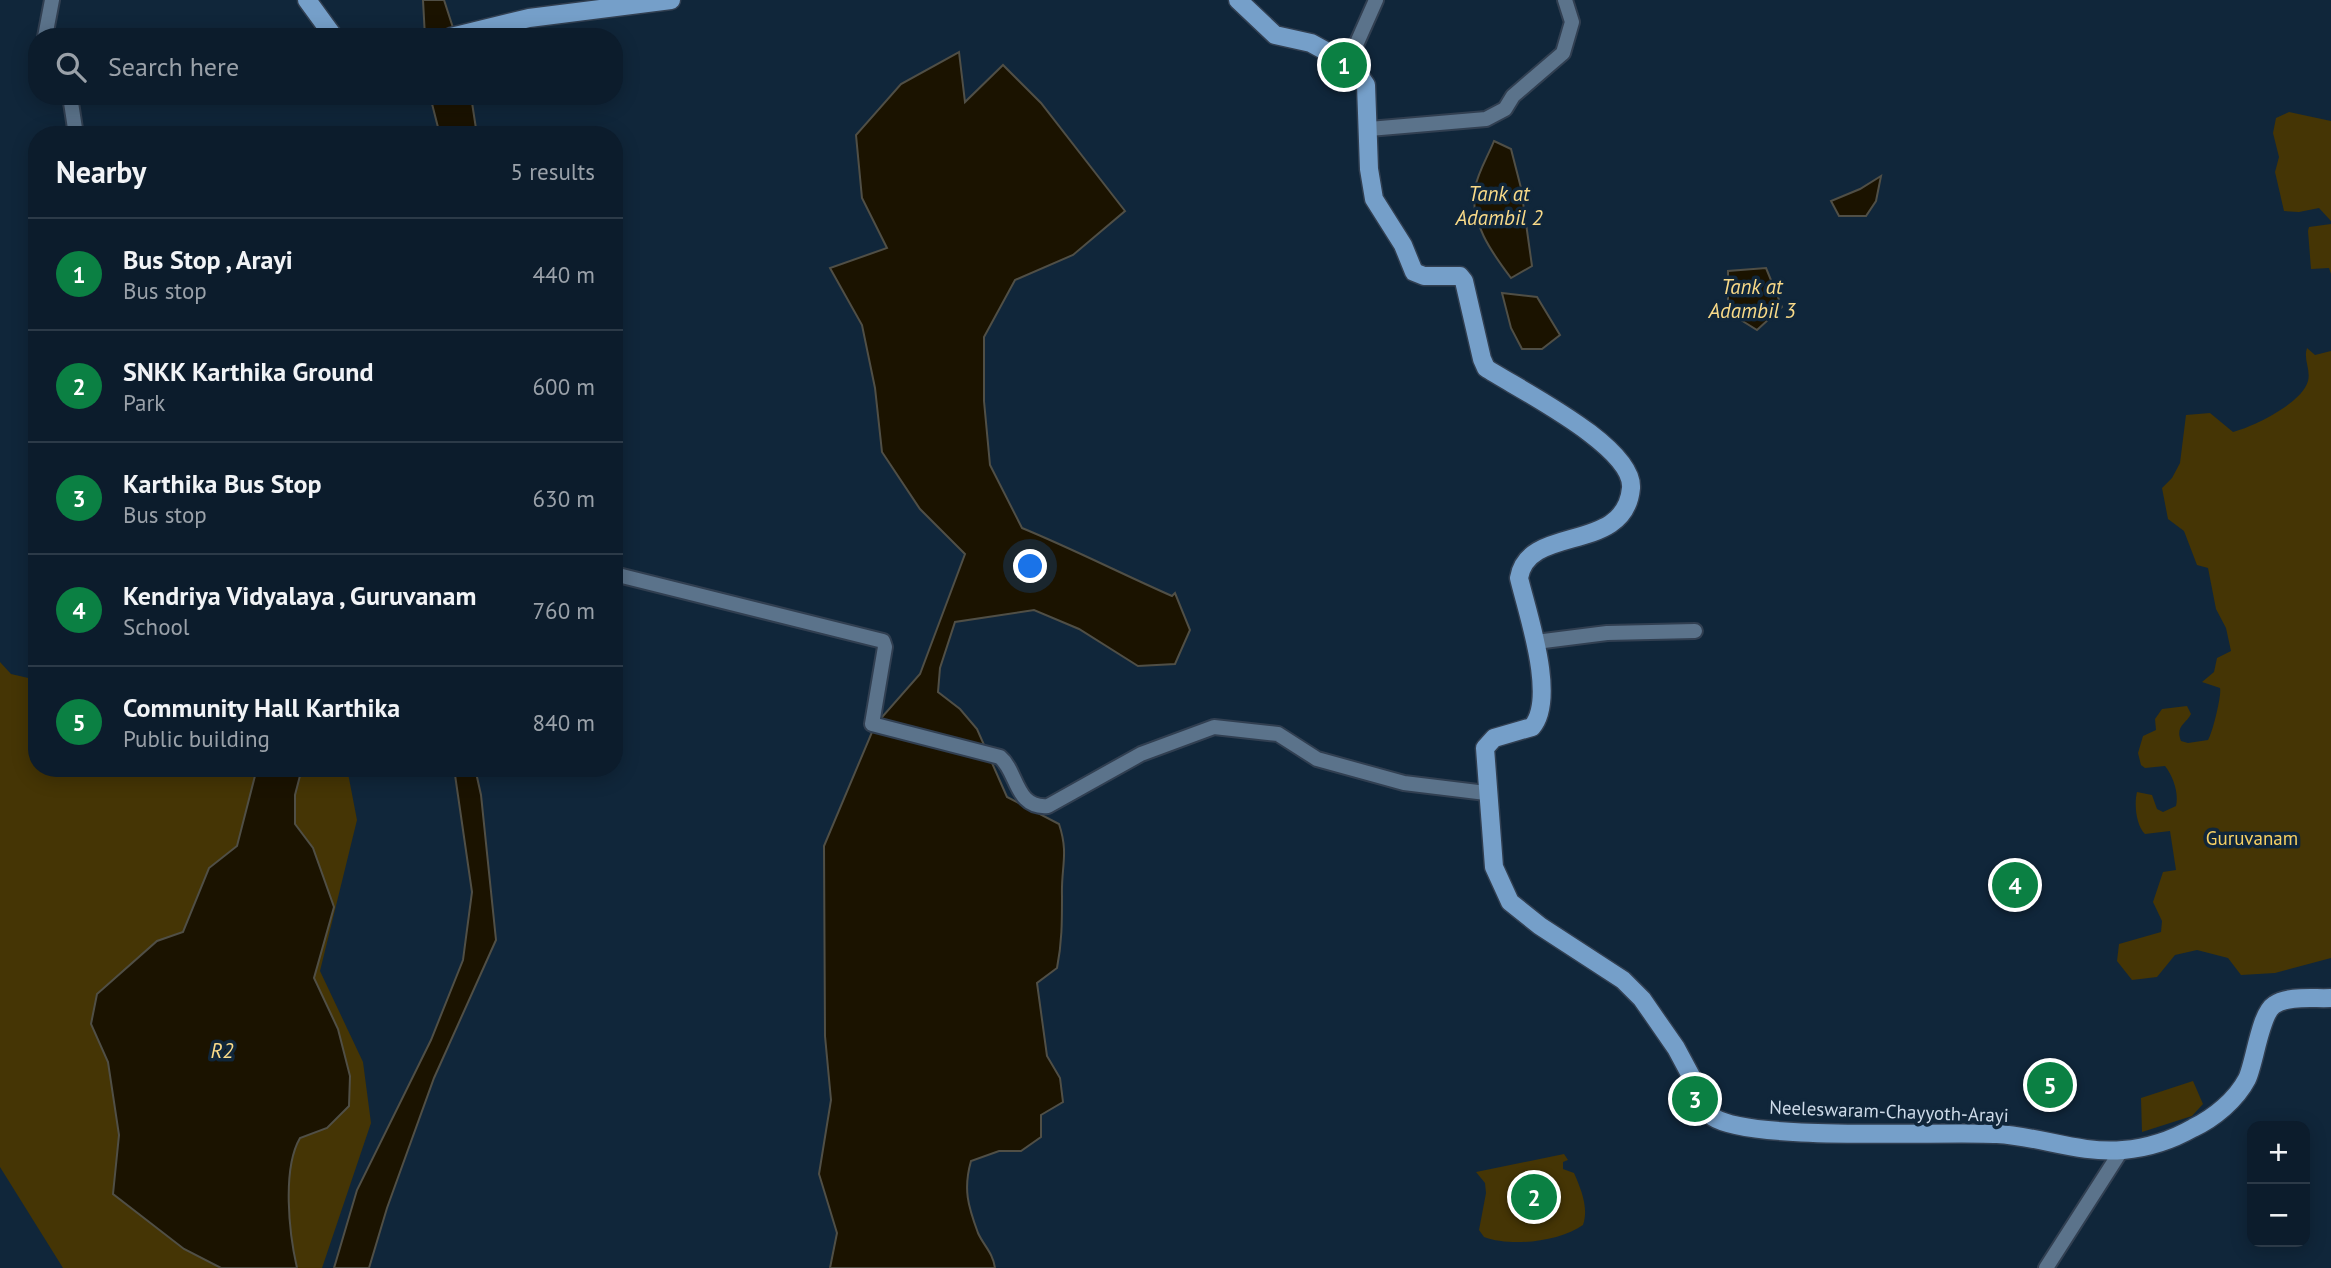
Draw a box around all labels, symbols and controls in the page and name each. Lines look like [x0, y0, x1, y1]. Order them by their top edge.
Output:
search box [28, 28, 623, 105]
pin: 1 [1321, 39, 1367, 91]
icon: search [52, 48, 90, 86]
text: Search here [108, 50, 239, 83]
text: Nearby [56, 152, 146, 191]
text: 5 results [511, 157, 595, 186]
water label: Tank at Adambil 2 [1454, 180, 1543, 231]
text: Bus Stop , Arayi [123, 243, 293, 276]
text: 1 [72, 260, 86, 289]
text: 440 m [533, 260, 595, 289]
water label: Tank at Adambil 3 [1707, 273, 1797, 324]
text: Bus stop [123, 276, 207, 305]
text: SNKK Karthika Ground [123, 355, 374, 388]
text: 2 [72, 372, 86, 401]
text: 600 m [533, 372, 595, 401]
text: Park [123, 388, 165, 417]
text: Karthika Bus Stop [123, 467, 322, 500]
text: 3 [72, 484, 86, 513]
text: 630 m [533, 484, 595, 513]
text: Bus stop [123, 500, 207, 529]
your location [1013, 549, 1047, 583]
text: Kendriya Vidyalaya , Guruvanam [123, 579, 476, 612]
text: 4 [72, 596, 86, 625]
text: 760 m [533, 596, 595, 625]
text: School [123, 612, 190, 641]
text: Community Hall Karthika [123, 691, 400, 724]
text: 5 [72, 708, 86, 737]
text: 840 m [533, 708, 595, 737]
text: Public building [123, 724, 270, 753]
park label: Guruvanam [2206, 826, 2298, 850]
pin: 4 [1992, 859, 2038, 911]
water label: R2 [211, 1037, 233, 1064]
pin: 5 [2027, 1059, 2073, 1111]
pin: 3 [1672, 1073, 1718, 1125]
street label: Neeleswaram-Chayyoth-Arayi [1769, 1095, 2009, 1127]
map controls [2247, 1121, 2310, 1247]
button: + [2247, 1121, 2310, 1184]
pin: 2 [1511, 1171, 1557, 1223]
button: − [2247, 1184, 2310, 1247]

